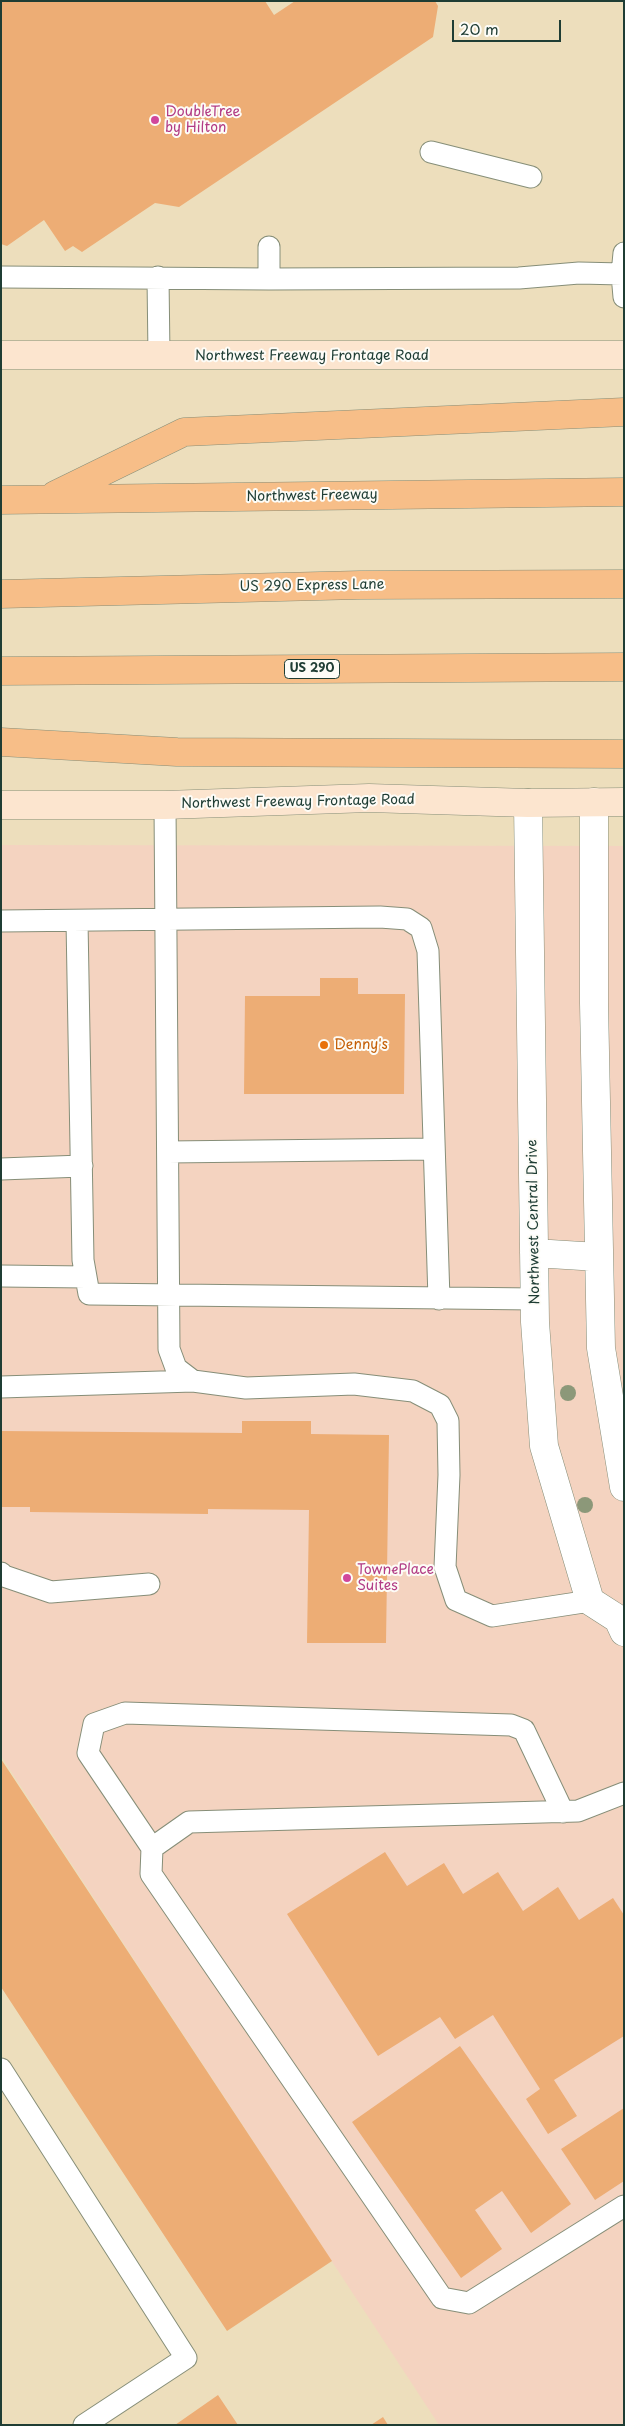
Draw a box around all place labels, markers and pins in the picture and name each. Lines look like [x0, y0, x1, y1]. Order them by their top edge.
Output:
place label: DoubleTree by Hilton [165, 104, 240, 136]
marker: DoubleTree by Hilton [149, 114, 161, 126]
place label: Denny's [334, 1037, 388, 1053]
marker: Denny's [318, 1039, 330, 1051]
place label: TownePlace Suites [357, 1562, 434, 1594]
marker: TownePlace Suites [341, 1572, 353, 1584]

